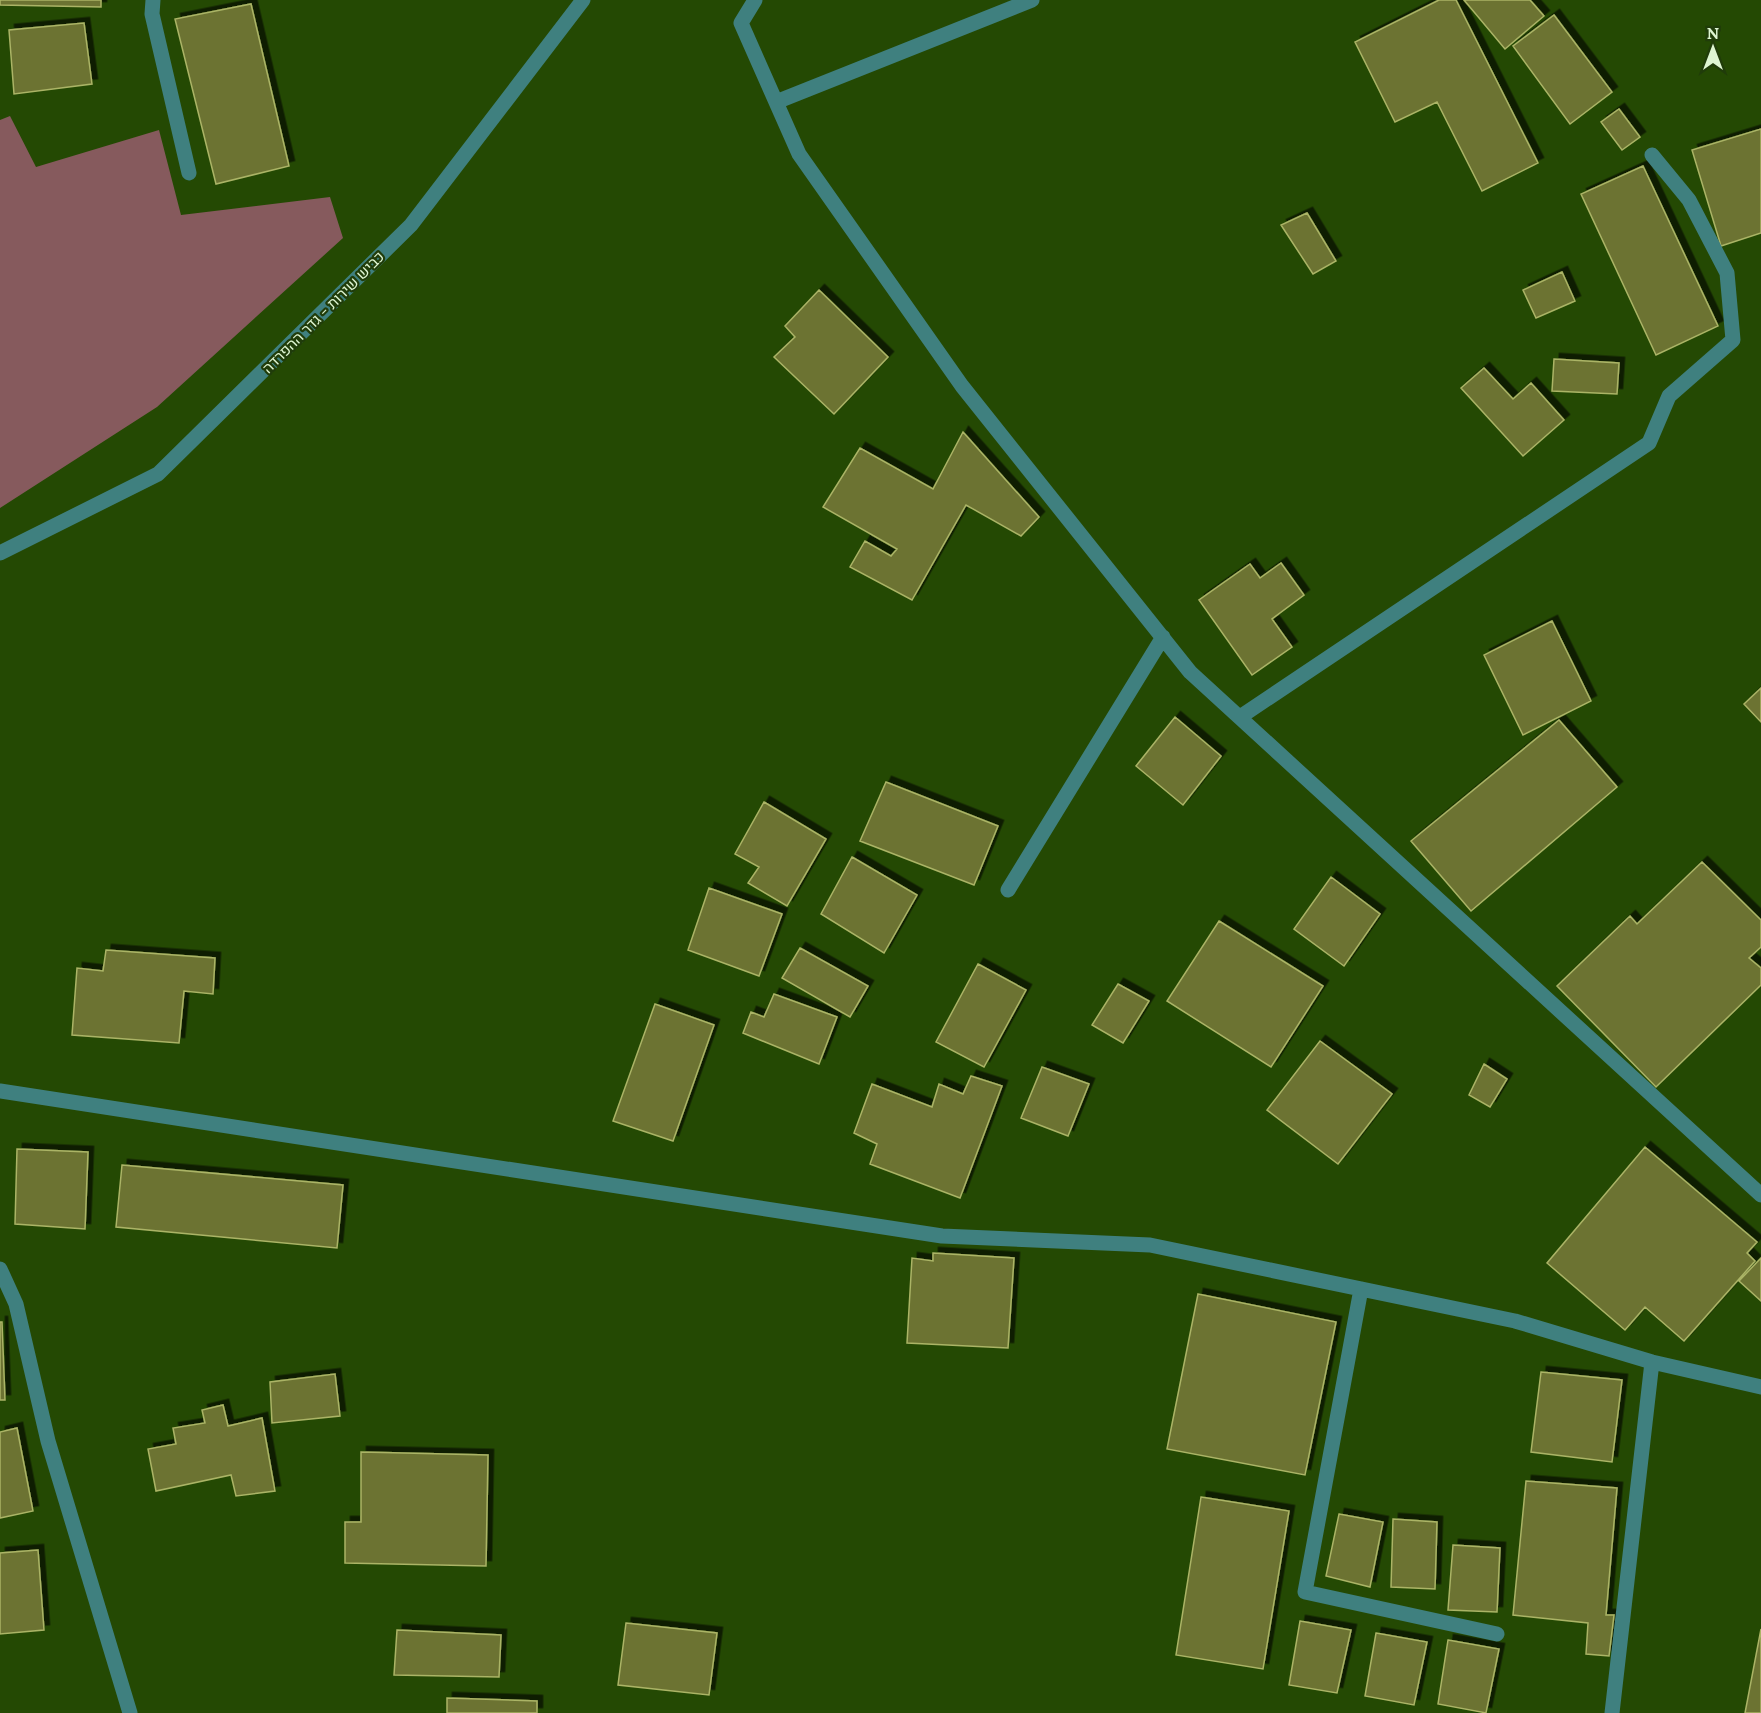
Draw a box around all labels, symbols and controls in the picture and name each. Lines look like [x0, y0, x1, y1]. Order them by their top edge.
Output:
north arrow [1683, 18, 1743, 78]
text: N [1707, 23, 1719, 43]
street label: כביש שירות - גדר ההפרדה [258, 247, 388, 377]

